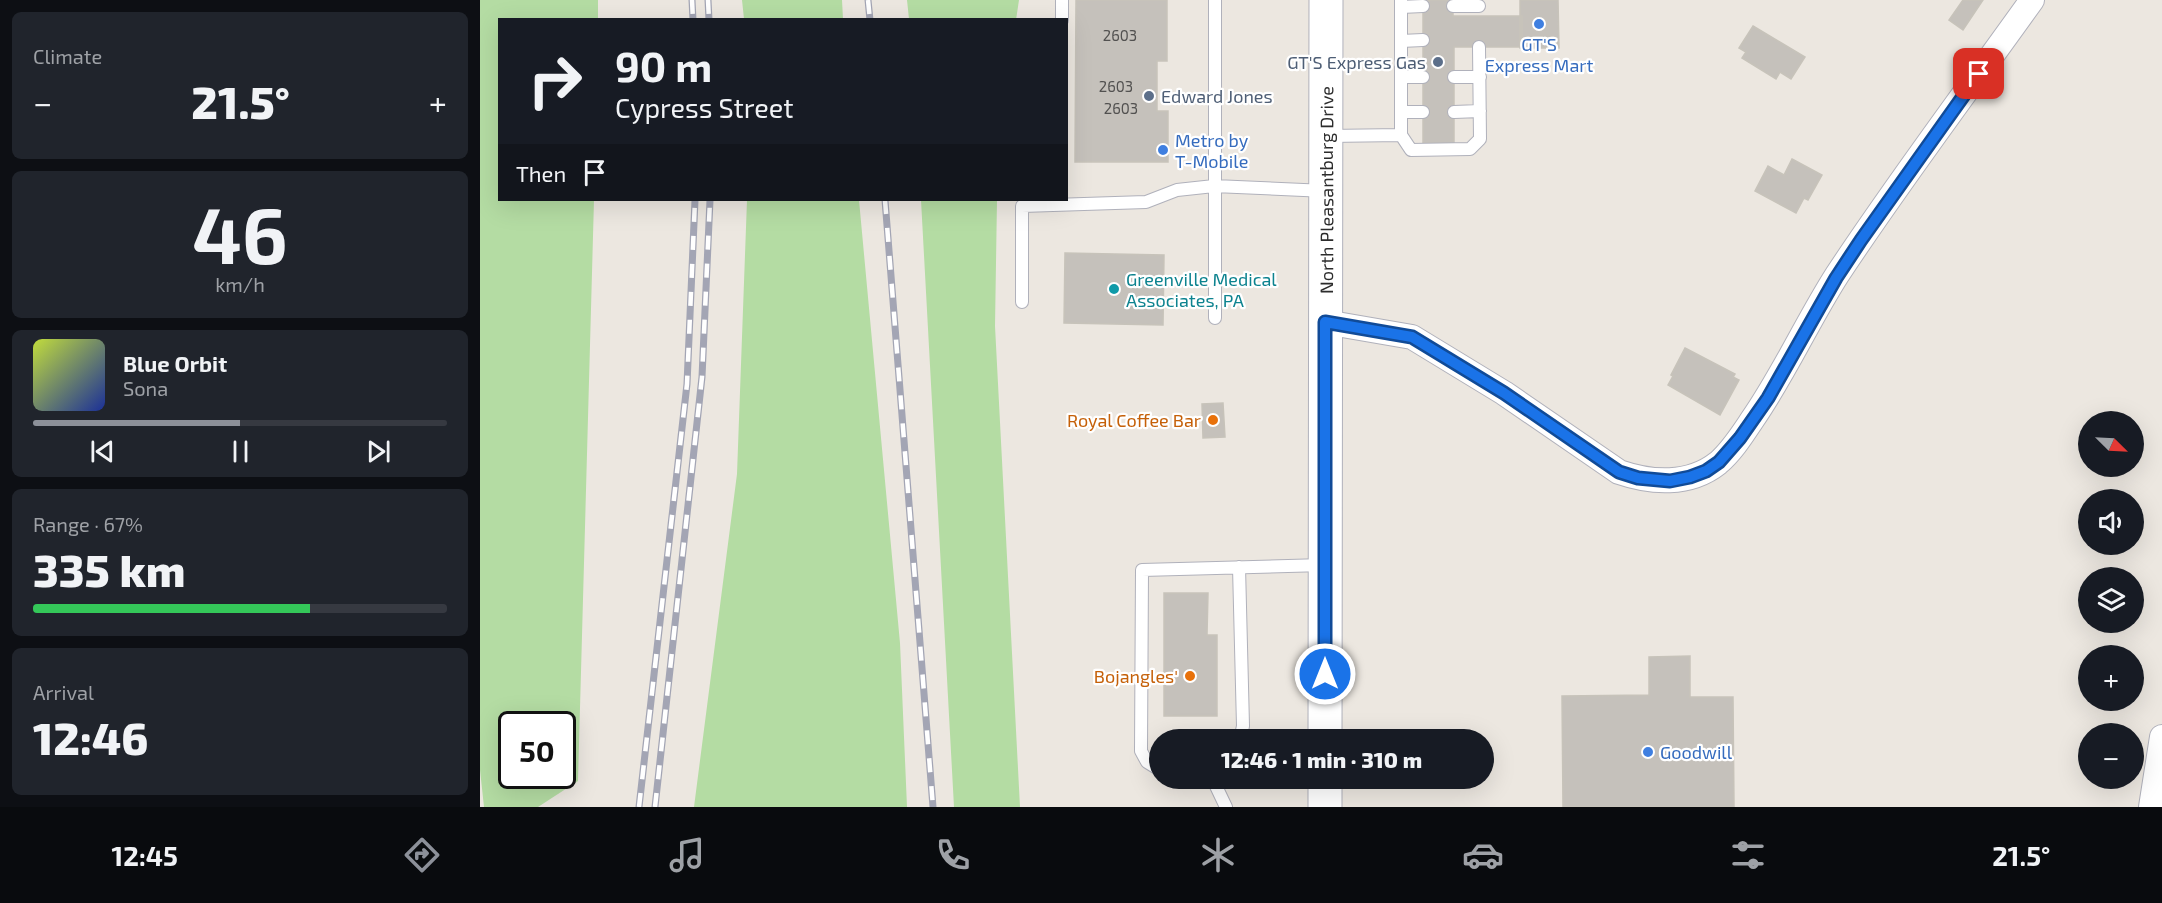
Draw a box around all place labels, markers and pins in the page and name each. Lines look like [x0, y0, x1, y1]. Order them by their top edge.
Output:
marker: GT'S Express Mart [1532, 17, 1546, 31]
place label: GT'S Express Mart [1485, 33, 1593, 76]
pin [1953, 48, 2004, 99]
place label: GT'S Express Gas [1287, 51, 1426, 73]
marker: GT'S Express Gas [1431, 55, 1445, 69]
place label: Edward Jones [1161, 85, 1273, 107]
marker: Edward Jones [1142, 89, 1156, 103]
place label: Metro by T-Mobile [1175, 129, 1249, 172]
marker: Metro by T-Mobile [1156, 143, 1170, 157]
place label: Greenville Medical Associates, PA [1126, 268, 1277, 311]
marker: Greenville Medical Associates, PA [1107, 282, 1121, 296]
place label: Royal Coffee Bar [1067, 409, 1201, 431]
marker: Royal Coffee Bar [1206, 413, 1220, 427]
place label: Bojangles' [1094, 665, 1178, 687]
marker: Bojangles' [1183, 669, 1197, 683]
place label: Goodwill [1660, 741, 1733, 763]
marker: Goodwill [1641, 745, 1655, 759]

